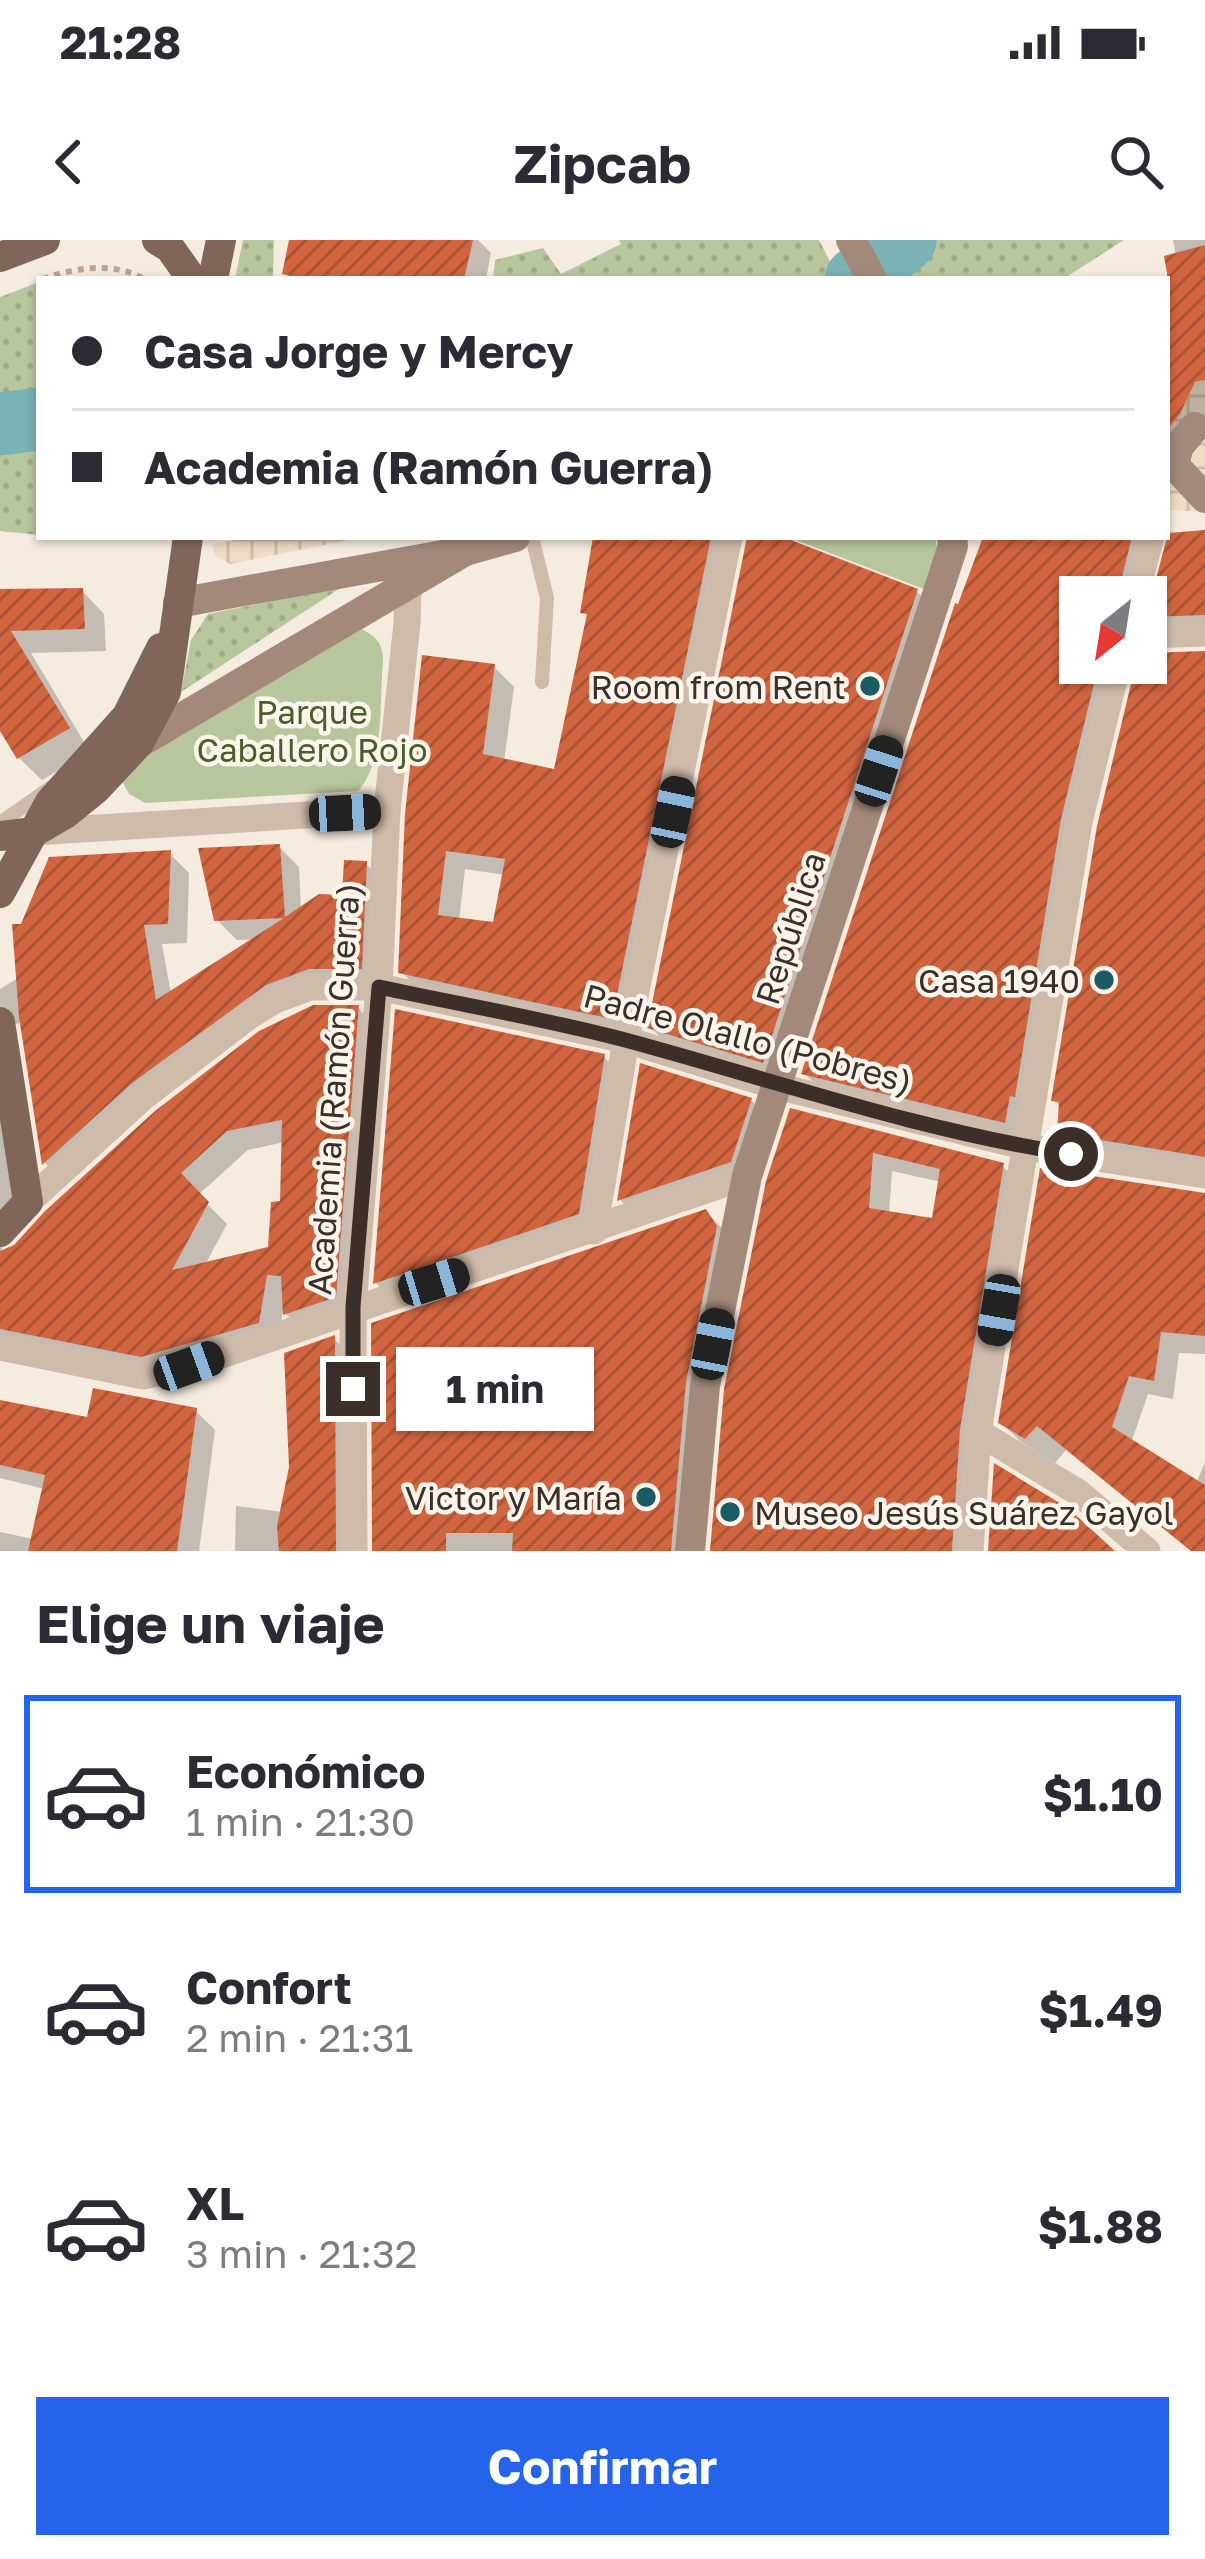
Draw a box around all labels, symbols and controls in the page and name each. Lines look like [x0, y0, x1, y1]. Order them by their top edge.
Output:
text: 21:28 [60, 15, 181, 69]
icon: back [36, 129, 102, 195]
icon: search [1103, 129, 1169, 195]
text: Zipcab [514, 130, 691, 195]
text: Casa Jorge y Mercy [144, 324, 573, 378]
text: Academia (Ramón Guerra) [144, 440, 713, 494]
north arrow [1059, 576, 1167, 684]
map controls [1059, 576, 1167, 684]
place label: Room from Rent [591, 667, 846, 706]
marker: Room from Rent [857, 673, 883, 699]
park label: Parque Caballero Rojo [196, 692, 428, 769]
car [851, 731, 907, 811]
car [648, 773, 698, 851]
car [308, 793, 382, 833]
street label: República [747, 847, 833, 1009]
street label: Academia (Ramón Guerra) [299, 882, 367, 1296]
place label: Casa 1940 [918, 961, 1080, 1000]
marker: Casa 1940 [1091, 967, 1117, 993]
street label: Padre Olallo (Pobres) [580, 975, 916, 1101]
route start [1044, 1127, 1098, 1181]
car [394, 1254, 474, 1310]
car [975, 1271, 1023, 1349]
car [688, 1305, 738, 1383]
car [149, 1337, 229, 1395]
callout: 1 min [395, 1347, 593, 1431]
route end [326, 1362, 380, 1416]
text: 1 min [446, 1365, 544, 1412]
place label: Victor y María [405, 1478, 622, 1517]
marker: Victor y María [633, 1484, 659, 1510]
place label: Museo Jesús Suárez Gayol [754, 1493, 1174, 1532]
marker: Museo Jesús Suárez Gayol [717, 1499, 743, 1525]
text: Elige un viaje [36, 1590, 385, 1655]
icon: car [42, 1740, 150, 1848]
text: Económico [186, 1744, 426, 1798]
text: $1.10 [1043, 1767, 1163, 1821]
text: 1 min · 21:30 [186, 1798, 415, 1845]
icon: car [42, 1956, 150, 2064]
text: Confort [186, 1960, 352, 2014]
text: $1.49 [1039, 1983, 1163, 2037]
text: 2 min · 21:31 [186, 2014, 414, 2061]
icon: car [42, 2172, 150, 2280]
text: XL [186, 2176, 244, 2230]
text: $1.88 [1038, 2199, 1163, 2253]
text: 3 min · 21:32 [186, 2230, 417, 2277]
button: Confirmar [36, 2397, 1169, 2535]

